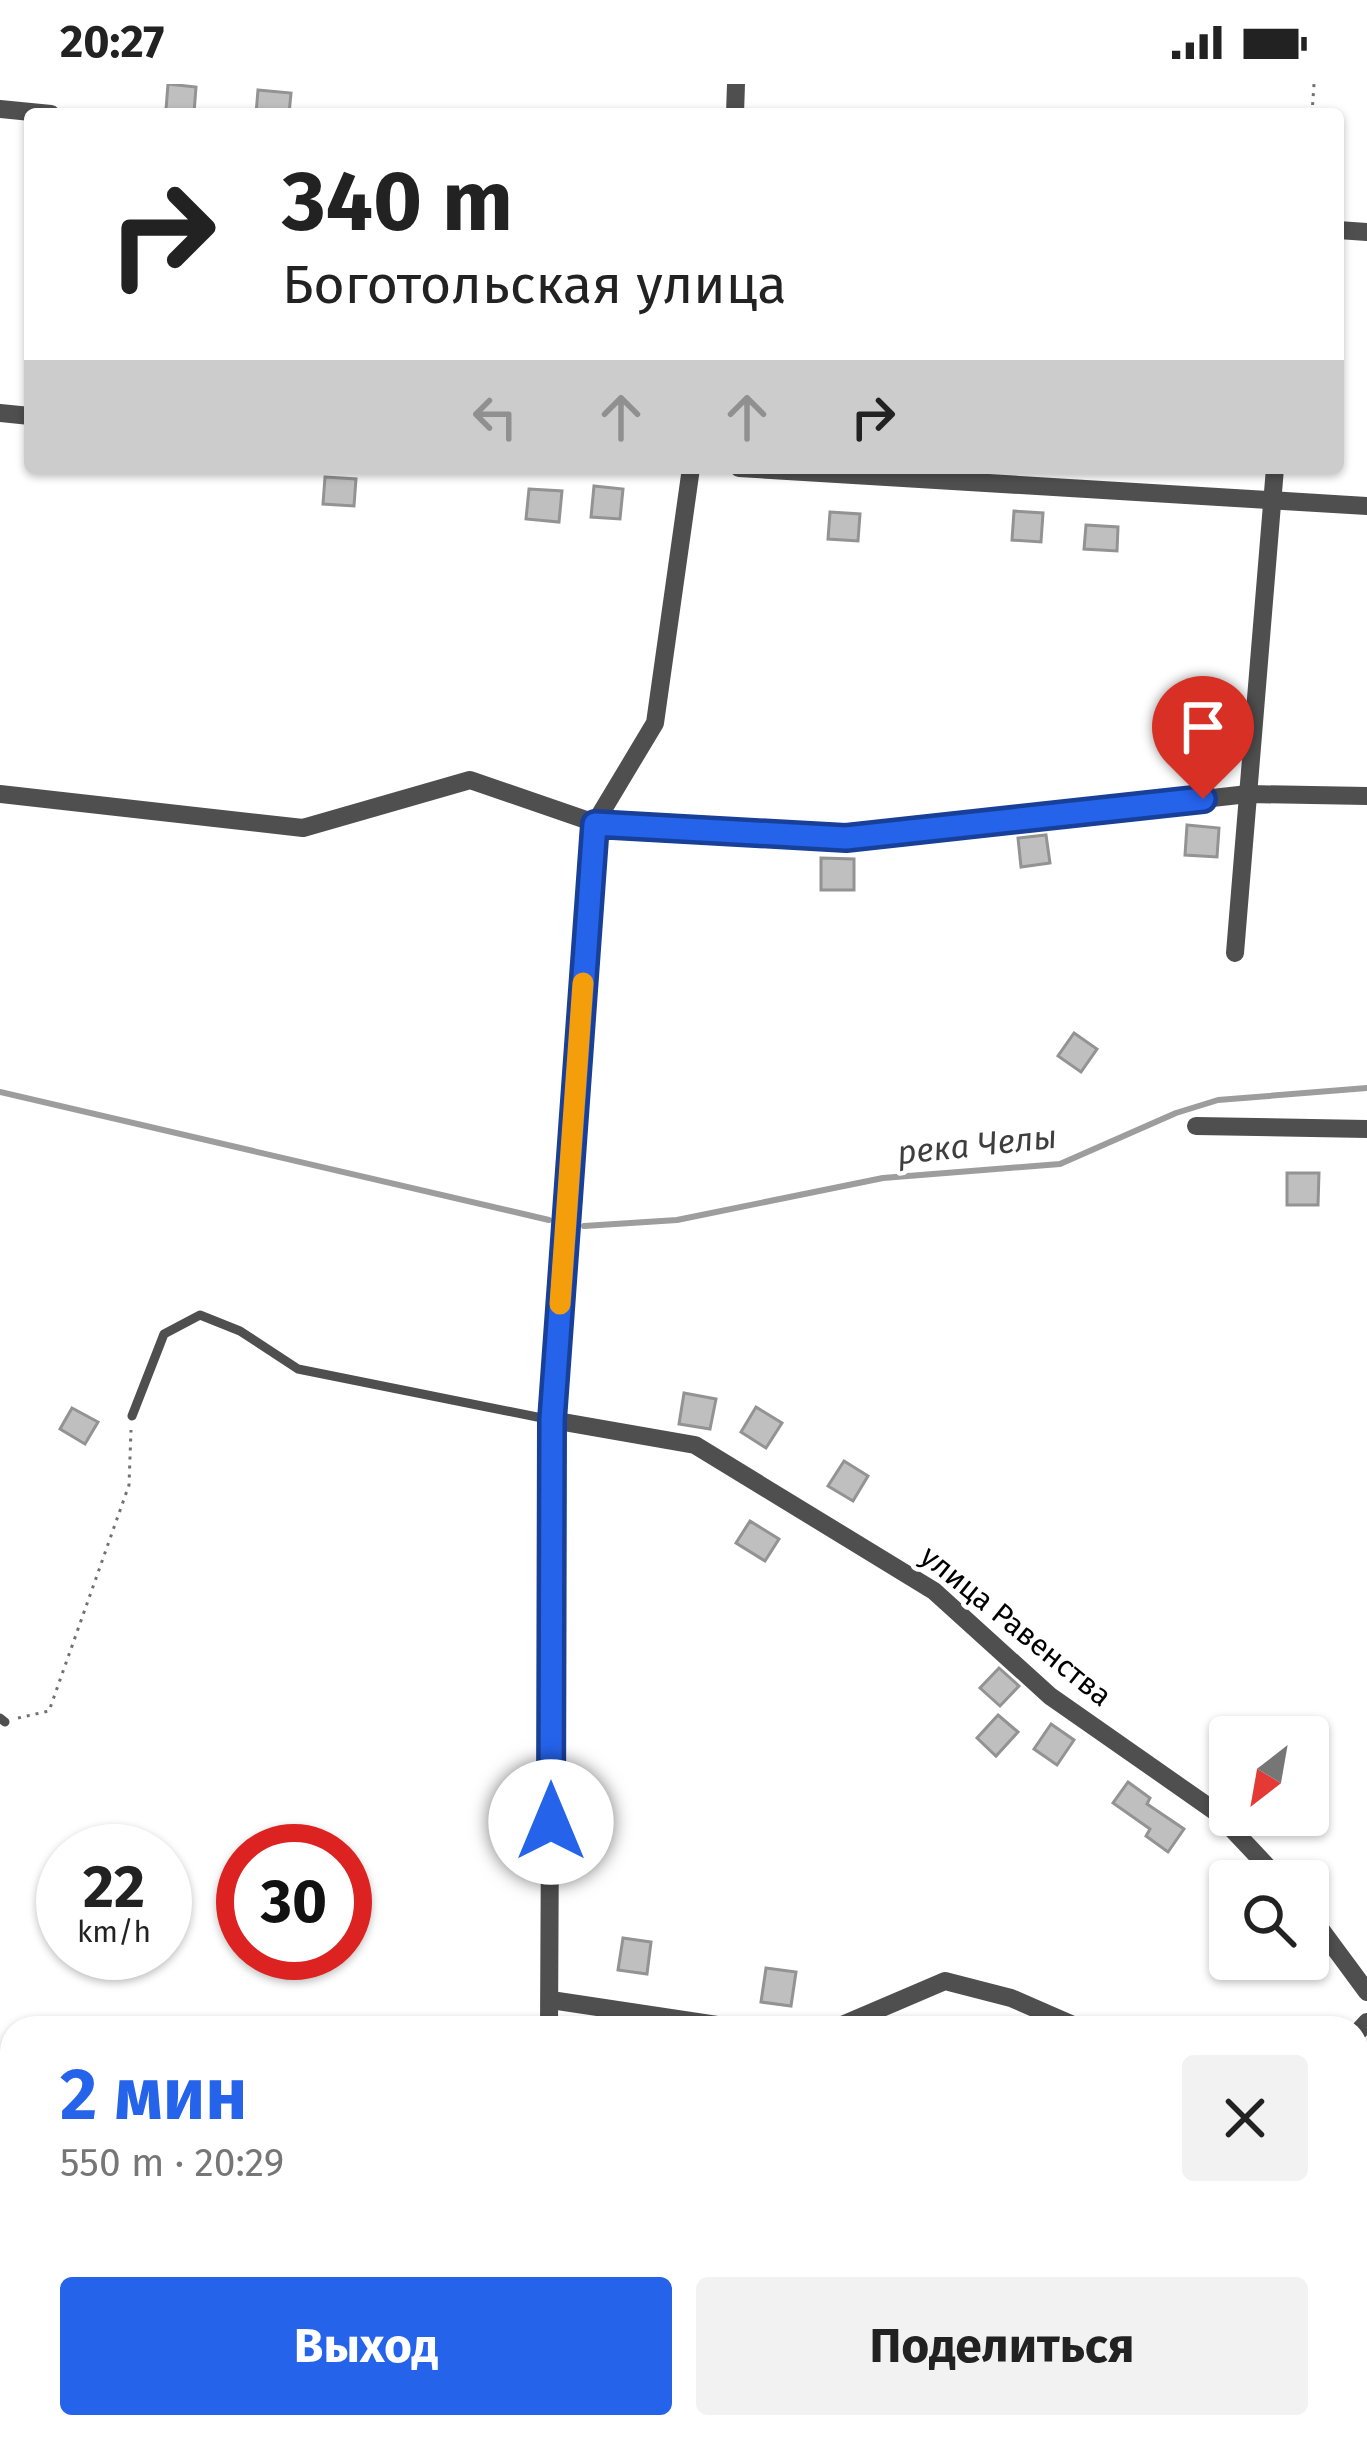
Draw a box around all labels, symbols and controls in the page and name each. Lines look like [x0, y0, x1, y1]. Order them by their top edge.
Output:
text: 20:27 [60, 15, 164, 69]
text: 340 m [282, 151, 513, 252]
icon: right [84, 156, 240, 312]
text: Боготольская улица [282, 253, 787, 317]
icon: left [462, 384, 528, 450]
icon: ahead [588, 384, 654, 450]
icon: ahead [714, 384, 780, 450]
icon: right [840, 384, 906, 450]
pin [1152, 676, 1254, 799]
icon: arrive [1170, 694, 1236, 760]
water label: река Челы [895, 1117, 1059, 1173]
street label: улица Равенства [913, 1538, 1119, 1714]
north arrow [1209, 1716, 1329, 1836]
map controls [1209, 1716, 1329, 1980]
position arrow [488, 1759, 614, 1885]
speed limit sign: 30 [216, 1824, 372, 1980]
text: 22 [83, 1851, 145, 1923]
button: search [1209, 1860, 1329, 1980]
text: km/h [77, 1914, 151, 1950]
text: 2 мин [60, 2052, 247, 2138]
button: close [1182, 2055, 1308, 2181]
text: 550 m · 20:29 [60, 2140, 284, 2186]
button: Выход [60, 2277, 672, 2415]
button: Поделиться [696, 2277, 1308, 2415]

